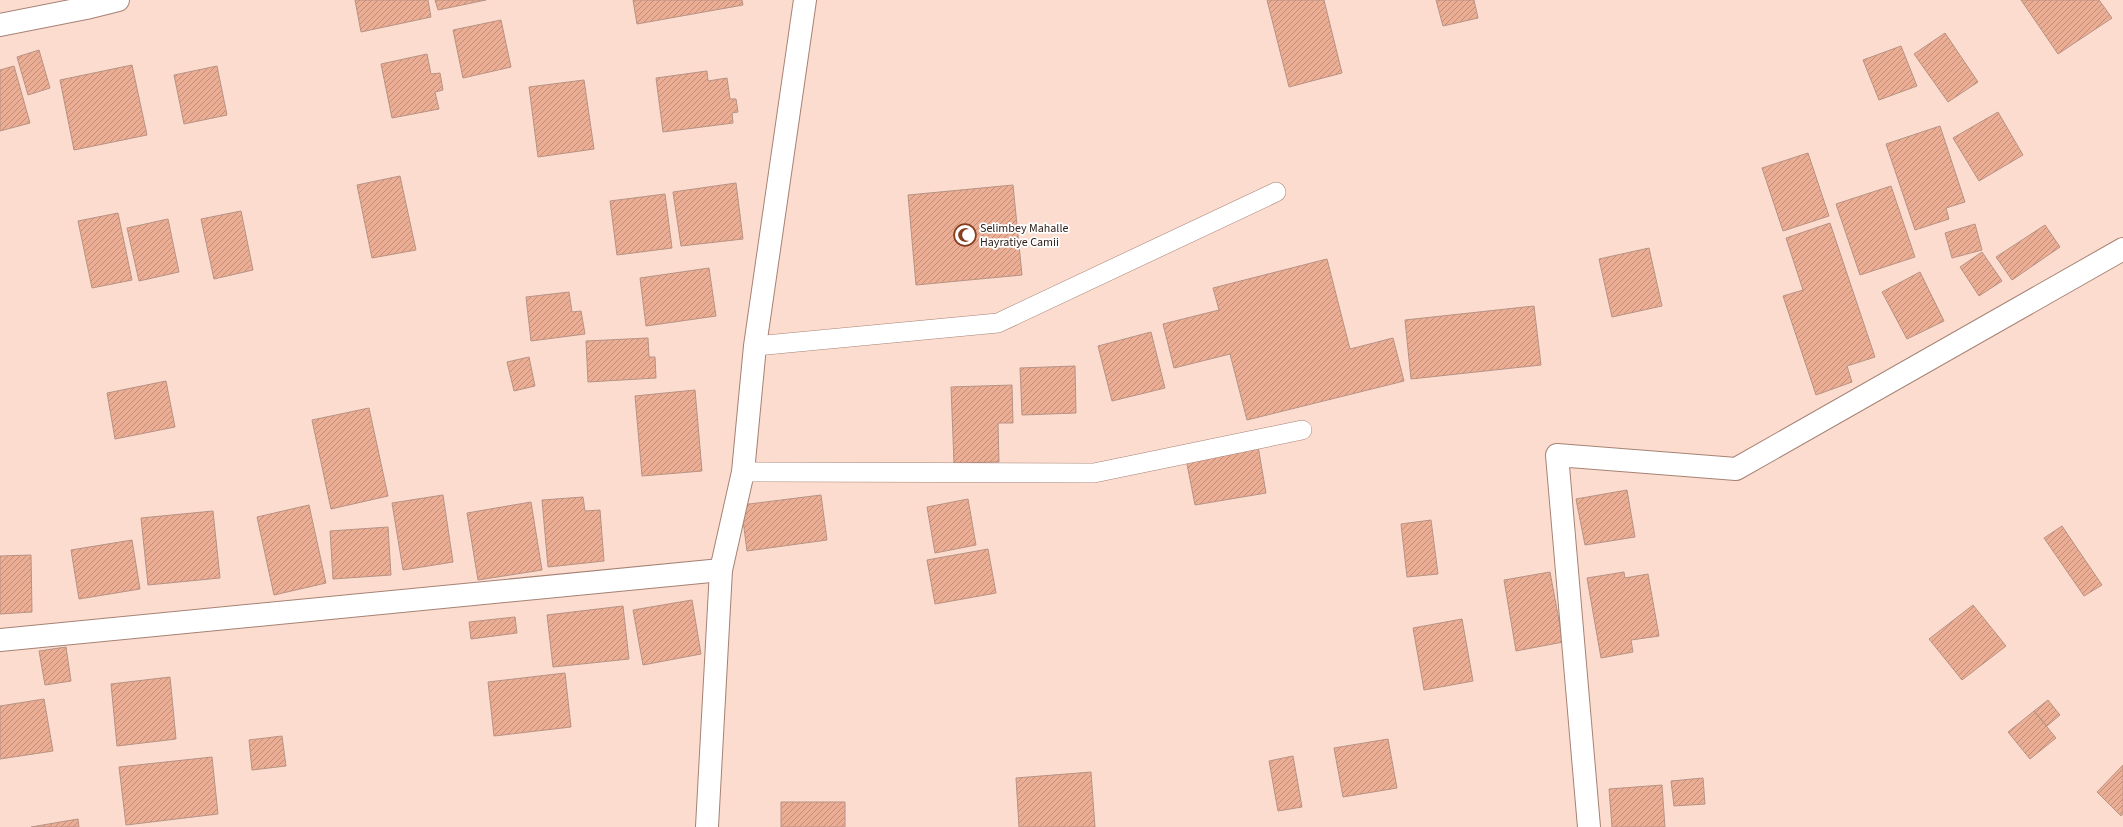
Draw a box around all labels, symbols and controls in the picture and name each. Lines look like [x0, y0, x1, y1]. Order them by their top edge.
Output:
place label: Selimbey Mahalle Hayratiye Camii [980, 220, 1068, 251]
mosque icon: Selimbey Mahalle Hayratiye Camii [952, 222, 978, 248]

